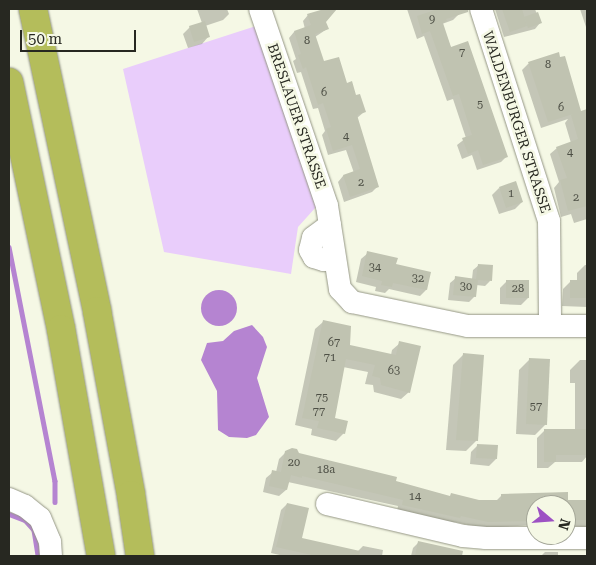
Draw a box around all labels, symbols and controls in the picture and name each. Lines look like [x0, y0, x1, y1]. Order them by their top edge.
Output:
house number: 9 [429, 13, 435, 27]
scale bar [22, 20, 139, 52]
street label: WALDENBURGER STRASSE [480, 29, 554, 215]
text: 50 m [28, 30, 62, 48]
house number: 8 [304, 34, 310, 48]
street label: BRESLAUER STRASSE [264, 41, 330, 191]
house number: 7 [459, 46, 465, 60]
house number: 8 [545, 58, 551, 72]
house number: 6 [321, 86, 327, 100]
house number: 5 [477, 98, 483, 112]
house number: 6 [558, 101, 564, 115]
house number: 4 [343, 130, 349, 144]
house number: 4 [567, 146, 573, 160]
house number: 2 [358, 176, 364, 190]
house number: 1 [508, 187, 514, 201]
house number: 2 [573, 191, 579, 205]
house number: 34 [369, 261, 381, 275]
house number: 32 [412, 272, 424, 286]
house number: 30 [460, 280, 472, 294]
house number: 28 [512, 282, 524, 296]
house number: 67 [328, 336, 340, 350]
house number: 71 [324, 351, 336, 365]
house number: 63 [388, 364, 400, 378]
house number: 75 [316, 391, 328, 405]
house number: 57 [530, 400, 542, 414]
house number: 77 [313, 405, 325, 419]
house number: 20 [288, 456, 300, 470]
house number: 18a [317, 463, 335, 477]
house number: 14 [409, 490, 421, 504]
north arrow [526, 495, 576, 545]
text: N [555, 517, 574, 532]

